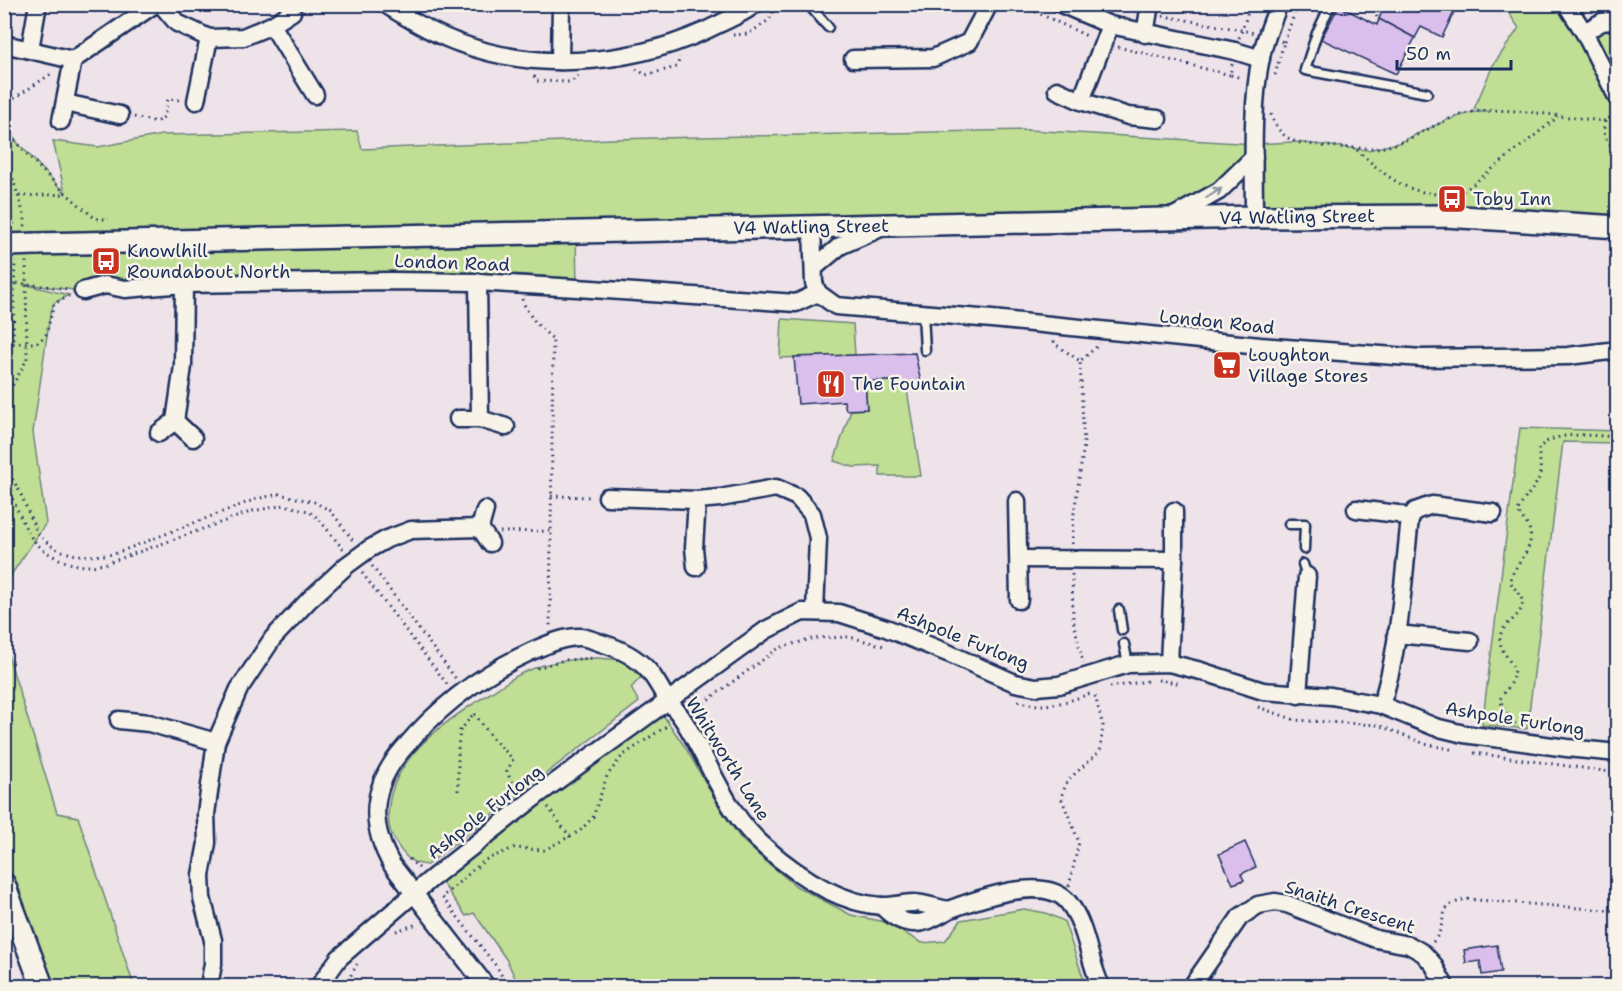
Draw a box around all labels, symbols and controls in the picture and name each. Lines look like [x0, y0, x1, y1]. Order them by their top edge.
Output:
scale bar [1397, 33, 1511, 71]
text: 50 m [1406, 42, 1451, 66]
bus stop icon: Toby Inn [1436, 183, 1468, 215]
one-way arrow [1206, 187, 1222, 199]
place label: Toby Inn [1473, 187, 1551, 211]
street label: V4 Watling Street [1219, 204, 1375, 230]
street label: V4 Watling Street [733, 214, 889, 240]
place label: Knowlhill Roundabout North [127, 239, 291, 284]
bus stop icon: Knowlhill Roundabout North [90, 245, 122, 277]
street label: London Road [394, 249, 510, 277]
street label: London Road [1158, 304, 1276, 340]
place label: Loughton Village Stores [1248, 343, 1368, 388]
supermarket icon: Loughton Village Stores [1211, 349, 1243, 381]
restaurant icon: The Fountain [815, 368, 847, 400]
place label: The Fountain [852, 372, 966, 396]
street label: Ashpole Furlong [893, 600, 1033, 676]
street label: Whitworth Lane [680, 693, 776, 825]
street label: Ashpole Furlong [1444, 696, 1586, 742]
street label: Ashpole Furlong [422, 759, 548, 865]
street label: Snaith Crescent [1282, 875, 1418, 939]

